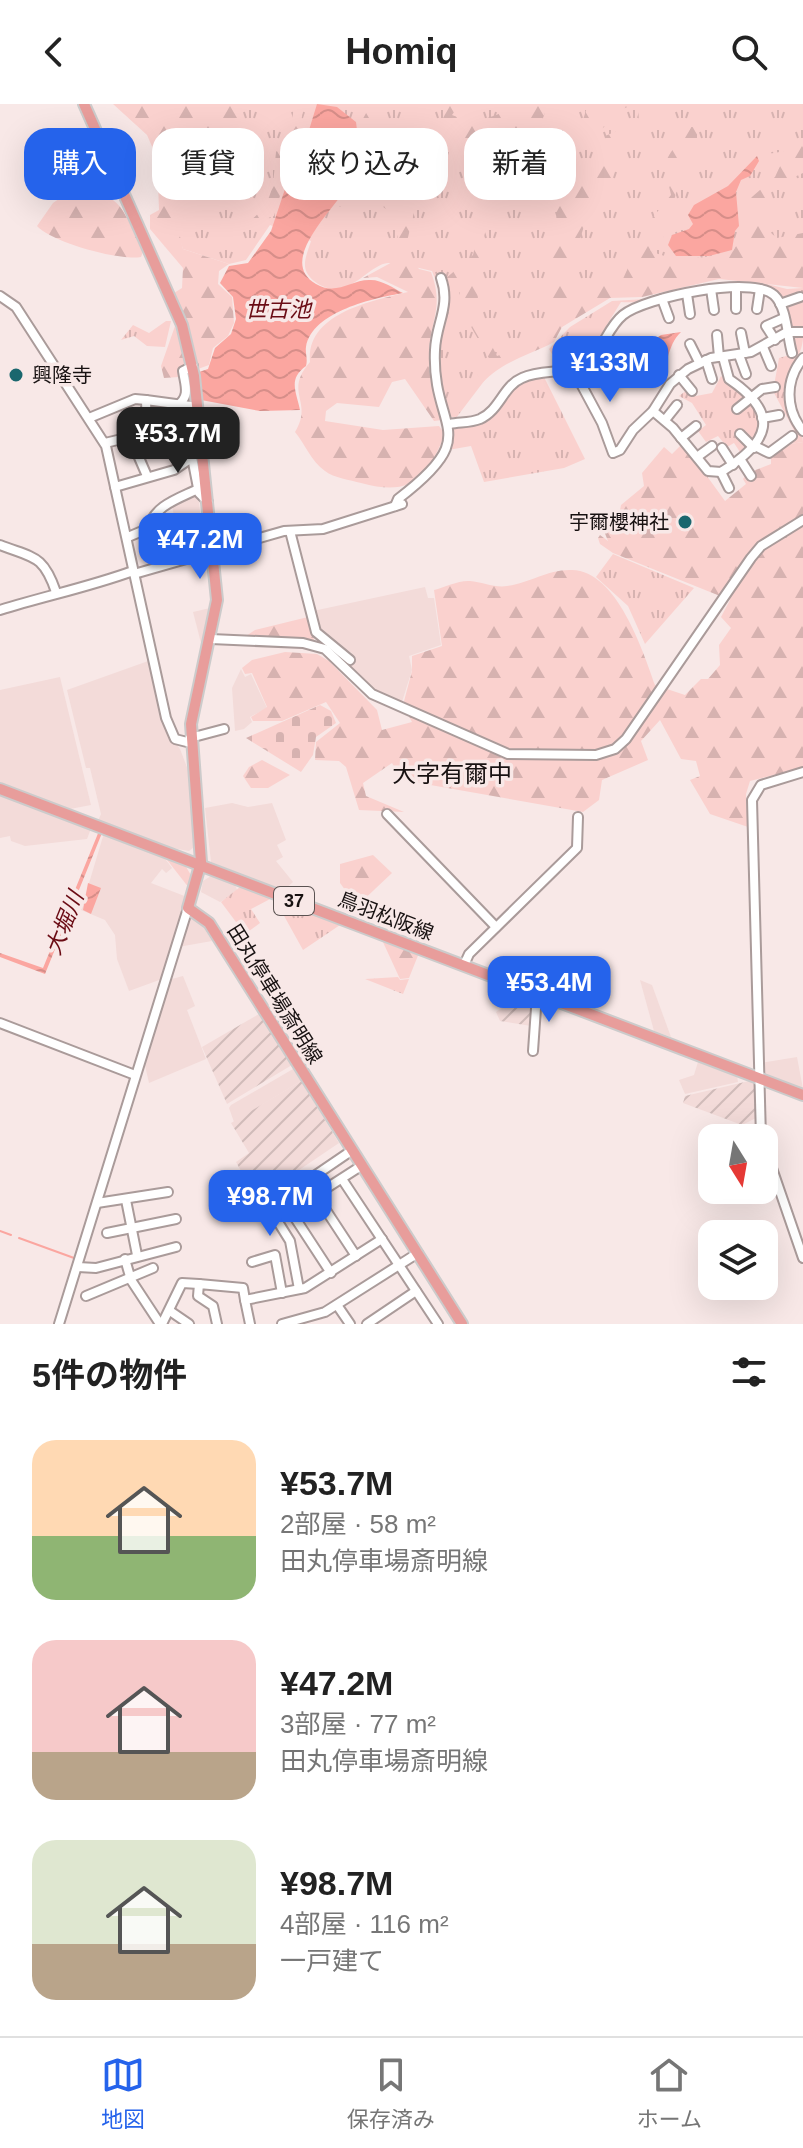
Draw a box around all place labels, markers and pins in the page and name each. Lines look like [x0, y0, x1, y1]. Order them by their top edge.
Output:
pin: ¥133M [554, 336, 666, 404]
place label: 興隆寺 [32, 364, 92, 386]
marker: 興隆寺 [7, 366, 25, 384]
pin: ¥53.7M [113, 407, 243, 475]
place label: 宇爾櫻神社 [569, 511, 669, 533]
pin: ¥47.2M [135, 513, 265, 581]
marker: 宇爾櫻神社 [676, 513, 694, 531]
pin: ¥53.4M [484, 956, 614, 1024]
pin: ¥98.7M [205, 1170, 335, 1238]

